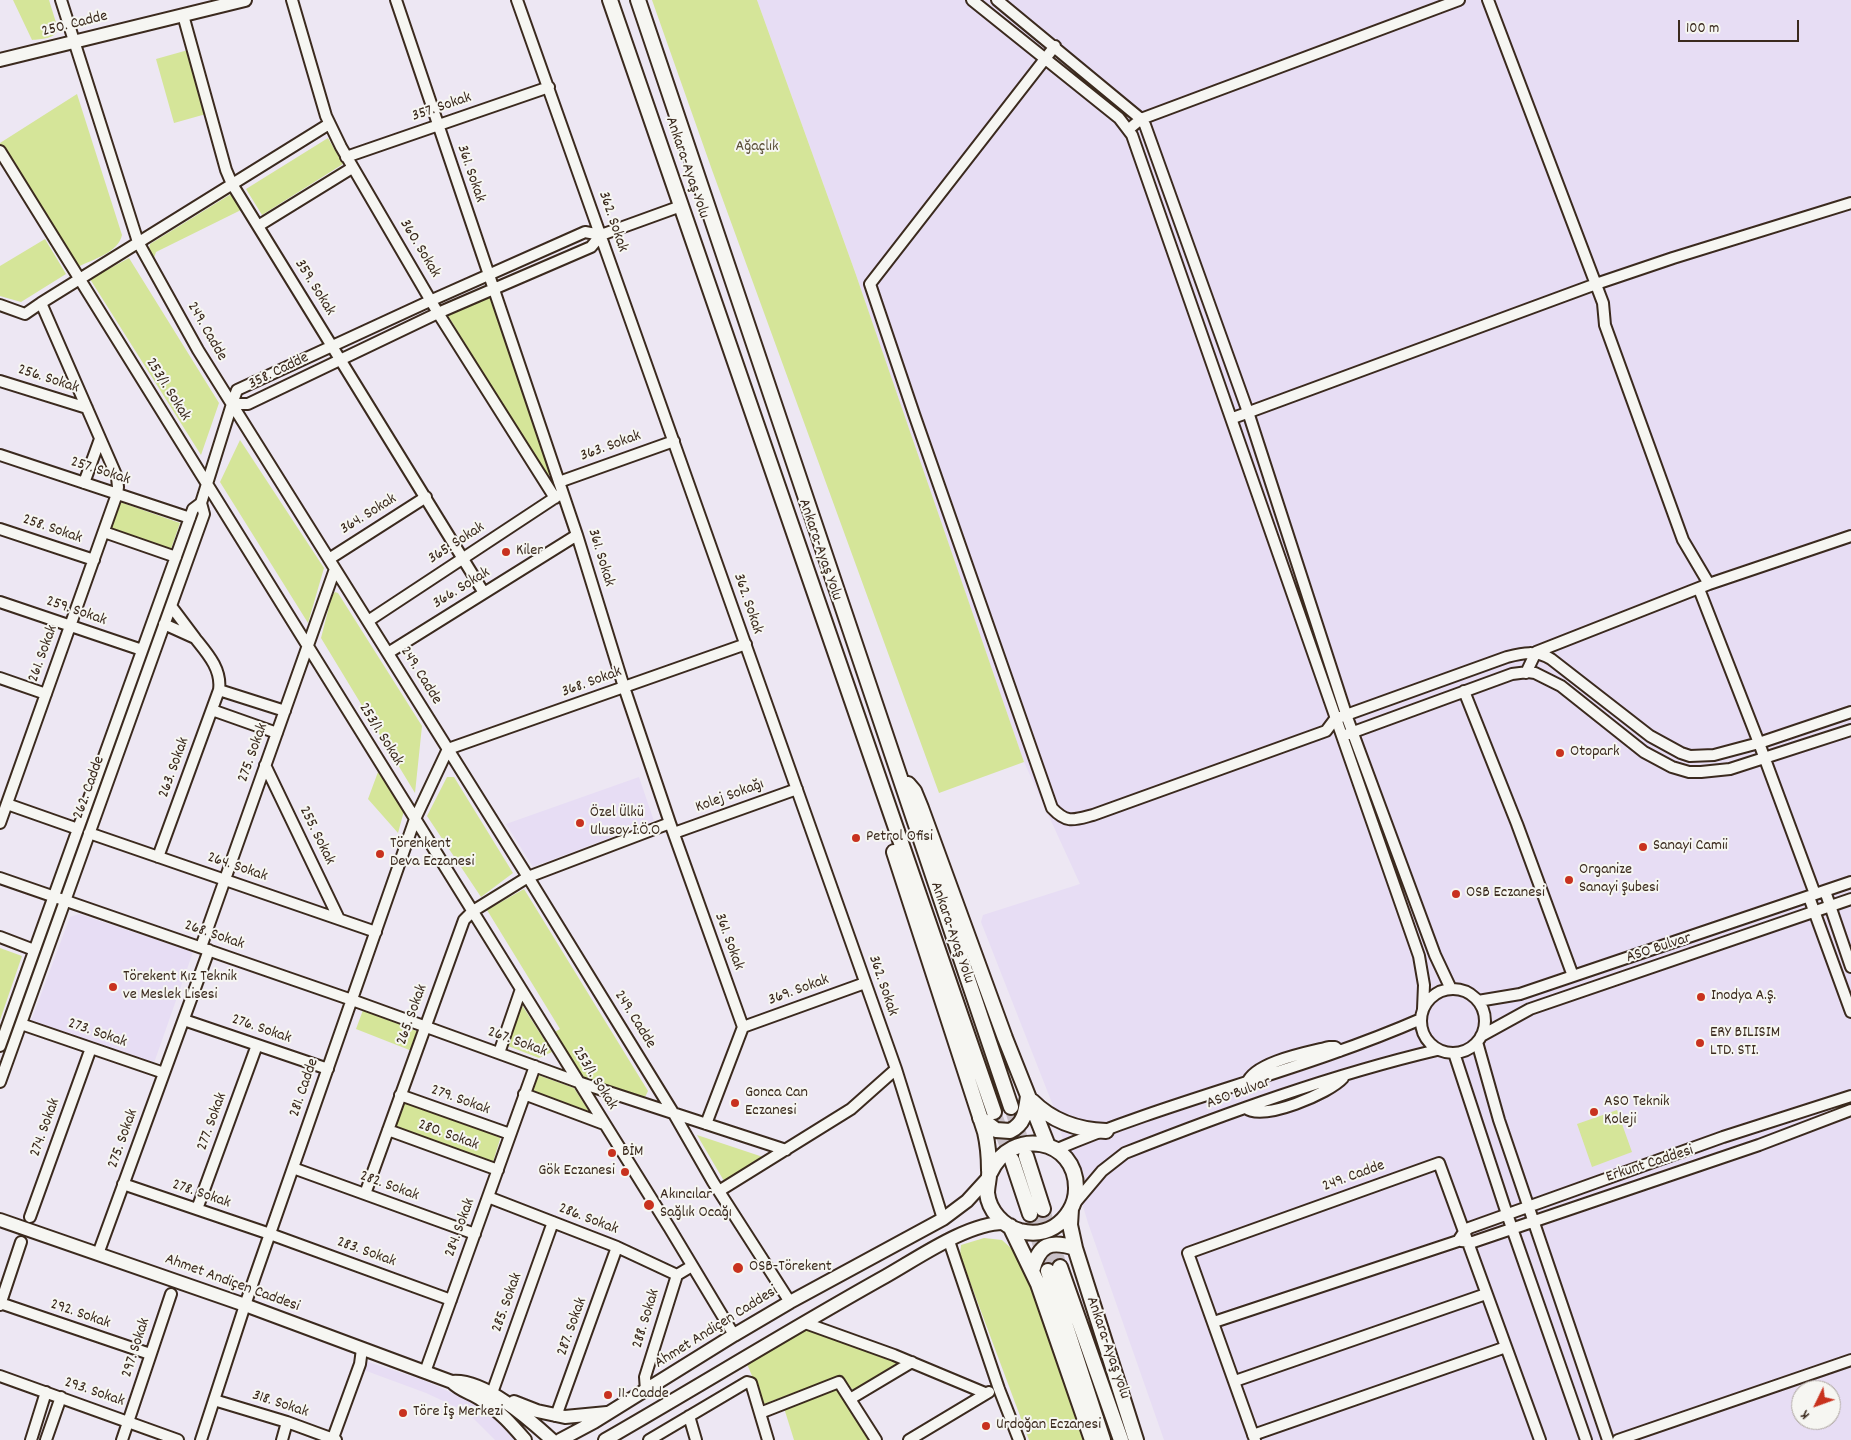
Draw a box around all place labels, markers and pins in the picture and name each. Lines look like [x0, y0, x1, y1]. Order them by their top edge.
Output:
place label: Kiler [516, 542, 543, 562]
marker: Kiler [500, 546, 512, 558]
place label: Otopark [1570, 743, 1620, 763]
marker: Otopark [1554, 747, 1566, 759]
place label: Özel Ülkü Ulusoy İ.Ö.O [590, 804, 660, 842]
marker: Özel Ülkü Ulusoy İ.Ö.O [574, 817, 586, 829]
place label: Petrol Ofisi [866, 828, 933, 848]
marker: Petrol Ofisi [850, 832, 862, 844]
place label: Törenkent Deva Eczanesi [390, 835, 475, 873]
place label: Sanayi Camii [1653, 837, 1728, 857]
marker: Sanayi Camii [1637, 841, 1649, 853]
marker: Törenkent Deva Eczanesi [374, 848, 386, 860]
place label: Organize Sanayi Şubesi [1579, 861, 1659, 899]
marker: Organize Sanayi Şubesi [1563, 874, 1575, 886]
place label: OSB Eczanesi [1466, 884, 1545, 904]
marker: OSB Eczanesi [1450, 888, 1462, 900]
place label: Törekent Kız Teknik ve Meslek Lisesi [123, 968, 237, 1006]
marker: Törekent Kız Teknik ve Meslek Lisesi [107, 981, 119, 993]
place label: Inodya A.Ş. [1711, 987, 1776, 1007]
marker: Inodya A.Ş. [1695, 991, 1707, 1003]
place label: ERY BILISIM LTD. STI. [1710, 1024, 1780, 1062]
marker: ERY BILISIM LTD. STI. [1694, 1037, 1706, 1049]
place label: Gonca Can Eczanesi [745, 1084, 808, 1122]
place label: ASO Teknik Koleji [1604, 1093, 1670, 1131]
marker: Gonca Can Eczanesi [729, 1097, 741, 1109]
marker: ASO Teknik Koleji [1588, 1106, 1600, 1118]
place label: BİM [622, 1143, 643, 1163]
marker: BİM [606, 1147, 618, 1159]
place label: Gök Eczanesi [538, 1162, 615, 1182]
marker: Gök Eczanesi [619, 1166, 631, 1178]
place label: Akıncılar Sağlık Ocağı [660, 1186, 732, 1224]
marker: Akıncılar Sağlık Ocağı [642, 1198, 656, 1212]
place label: OSB-Törekent [749, 1258, 832, 1278]
marker: OSB-Törekent [731, 1261, 745, 1275]
place label: 11. Cadde [618, 1385, 669, 1405]
marker: 11. Cadde [602, 1389, 614, 1401]
place label: Töre İş Merkezi [413, 1403, 503, 1423]
marker: Töre İş Merkezi [397, 1407, 409, 1419]
place label: Urdoğan Eczanesi [996, 1416, 1101, 1436]
marker: Urdoğan Eczanesi [980, 1420, 992, 1432]

